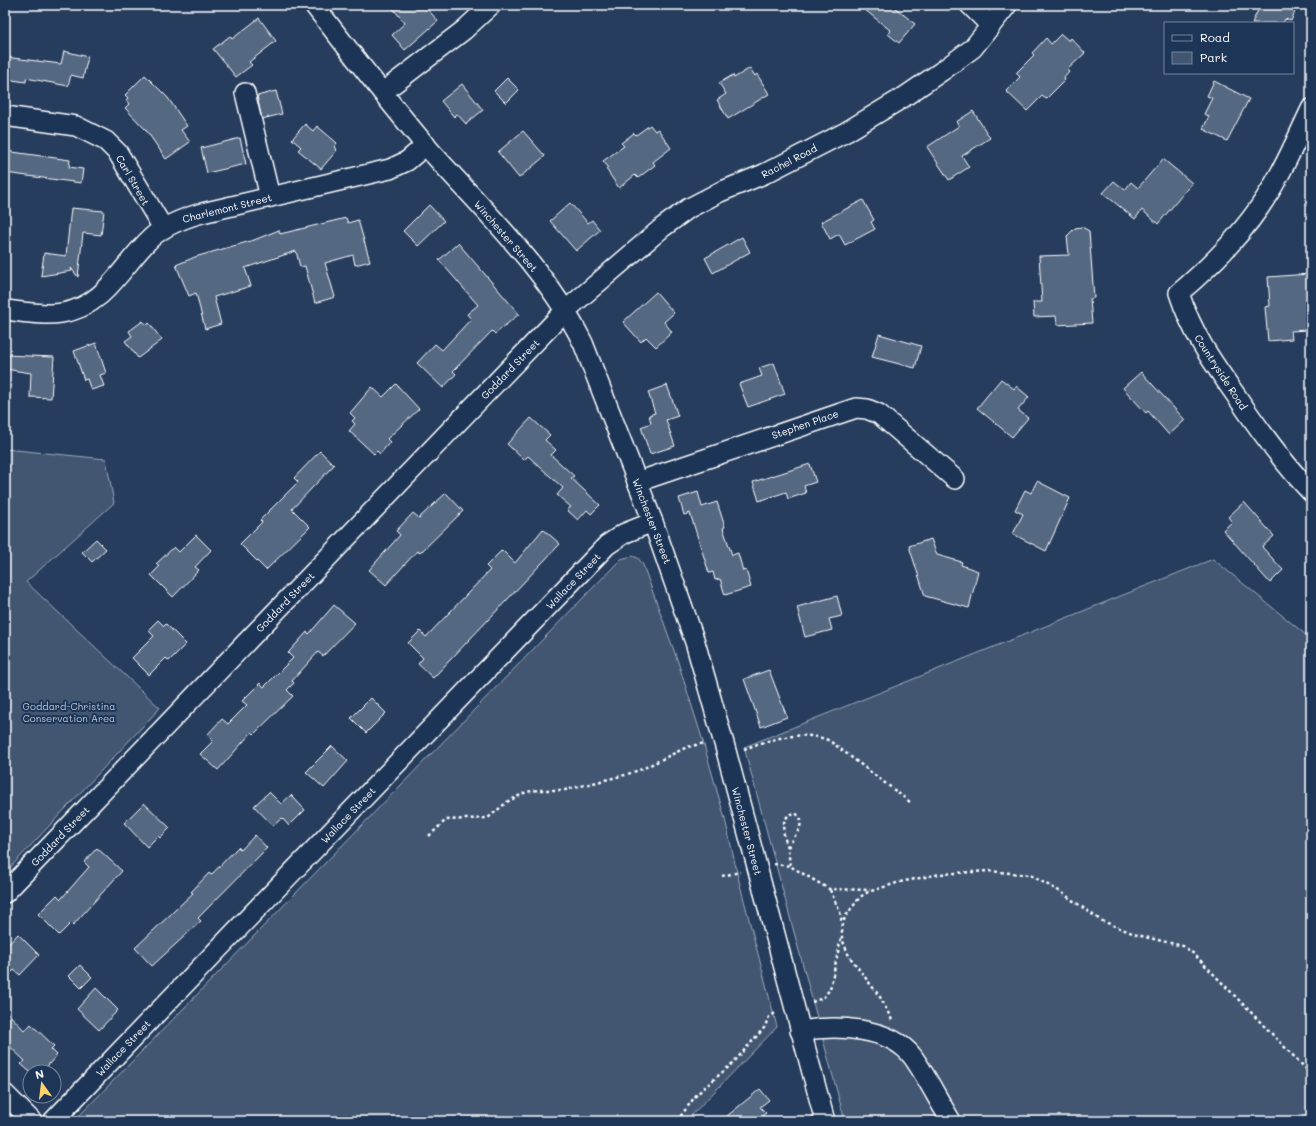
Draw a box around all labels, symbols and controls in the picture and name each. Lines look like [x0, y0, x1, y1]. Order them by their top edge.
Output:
legend [1164, 22, 1294, 74]
text: Road [1200, 29, 1230, 45]
text: Park [1200, 49, 1227, 65]
street label: Rachel Road [759, 141, 819, 181]
street label: Carl Street [113, 152, 153, 208]
street label: Charlemont Street [181, 190, 273, 226]
street label: Winchester Street [471, 197, 541, 275]
street label: Countryside Road [1191, 332, 1251, 412]
street label: Goddard Street [478, 336, 542, 402]
street label: Stephen Place [770, 406, 840, 442]
street label: Winchester Street [629, 476, 675, 566]
street label: Wallace Street [542, 550, 604, 612]
street label: Goddard Street [253, 569, 317, 635]
park label: Goddard-Christina Conservation Area [23, 699, 115, 725]
street label: Wallace Street [317, 784, 379, 846]
street label: Winchester Street [729, 785, 765, 877]
street label: Goddard Street [28, 803, 92, 869]
street label: Wallace Street [92, 1017, 154, 1079]
north arrow [22, 1064, 62, 1104]
text: N [34, 1066, 45, 1082]

